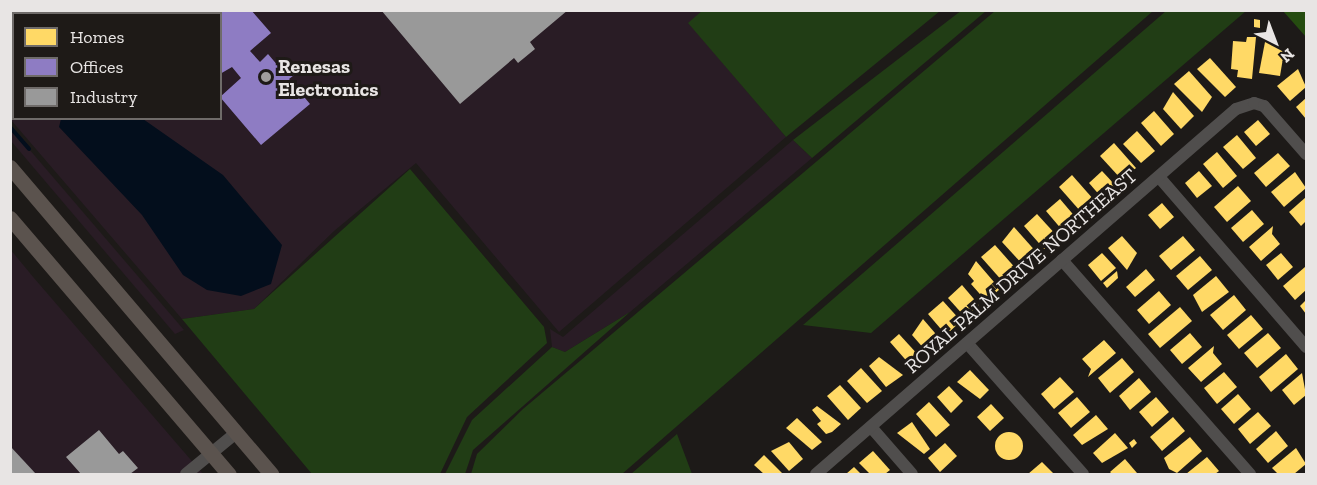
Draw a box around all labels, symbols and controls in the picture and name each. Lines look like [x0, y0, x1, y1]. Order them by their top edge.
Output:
legend [12, 12, 222, 120]
north arrow [1245, 12, 1305, 72]
text: Homes [70, 26, 124, 48]
text: N [1277, 45, 1298, 67]
place label: Renesas Electronics [278, 54, 378, 101]
text: Offices [70, 56, 123, 78]
marker: Renesas Electronics [259, 70, 273, 84]
text: Industry [70, 86, 137, 108]
street label: ROYAL PALM DRIVE NORTHEAST [900, 164, 1142, 378]

